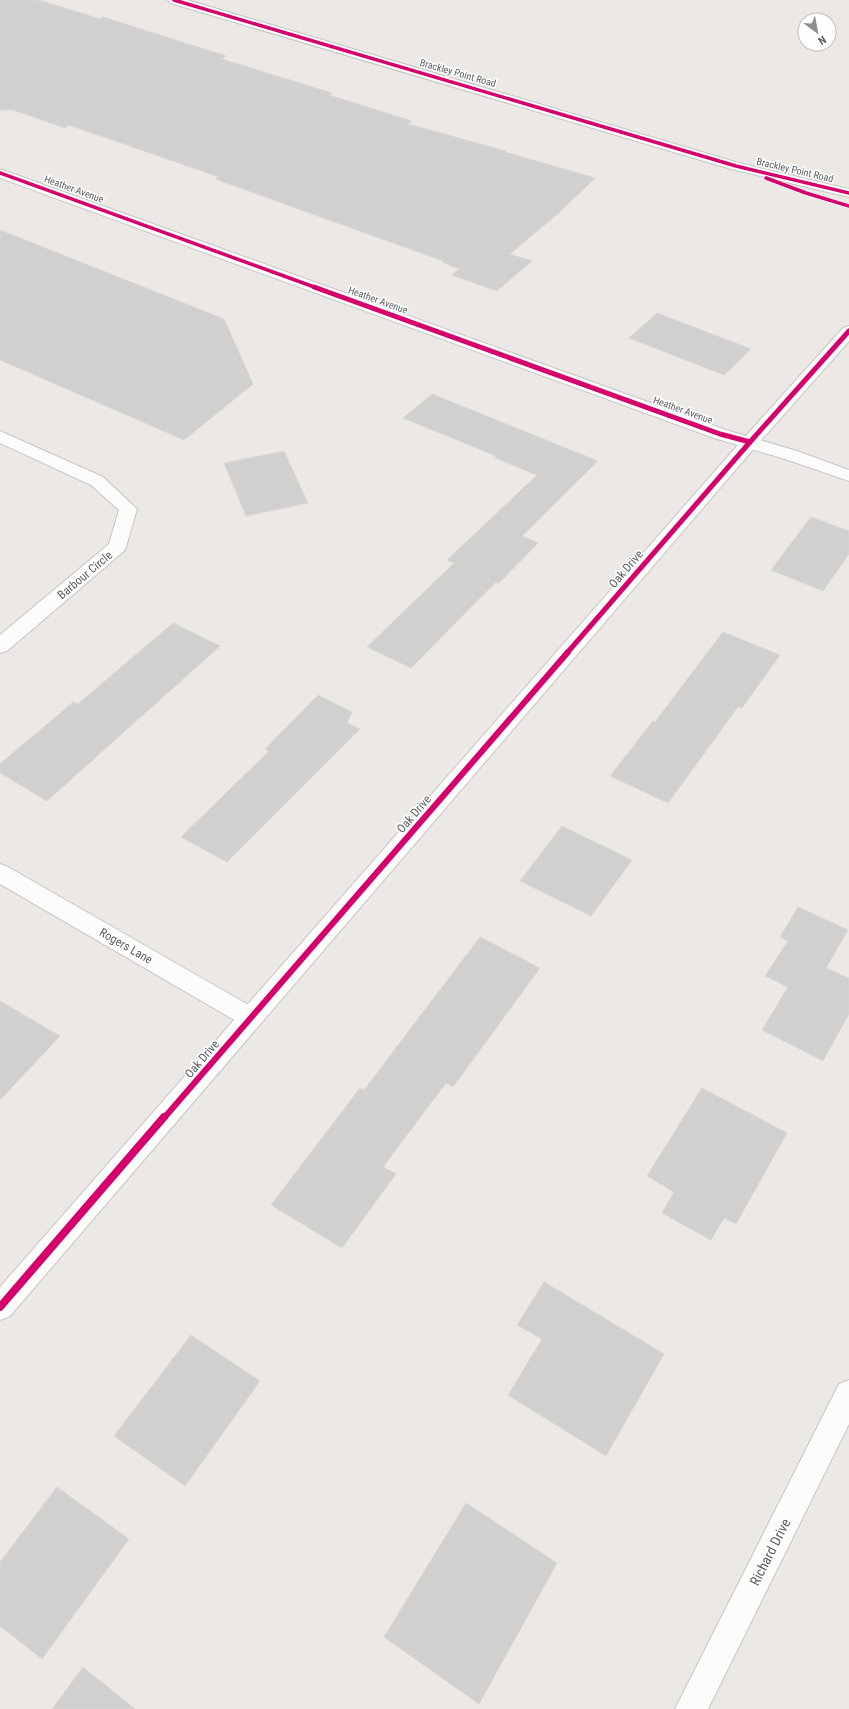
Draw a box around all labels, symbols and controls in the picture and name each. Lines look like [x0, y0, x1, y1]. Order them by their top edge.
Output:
north arrow [797, 12, 837, 52]
text: N [816, 33, 828, 47]
street label: Brackley Point Road [419, 57, 497, 89]
street label: Brackley Point Road [755, 156, 835, 184]
street label: Heather Avenue [43, 173, 105, 205]
street label: Heather Avenue [347, 284, 409, 316]
street label: Heather Avenue [652, 394, 714, 426]
street label: Oak Drive [606, 547, 646, 591]
street label: Barbour Circle [55, 548, 115, 602]
street label: Oak Drive [394, 792, 434, 836]
street label: Rogers Lane [97, 925, 155, 967]
street label: Oak Drive [182, 1037, 222, 1081]
street label: Richard Drive [746, 1516, 794, 1588]

